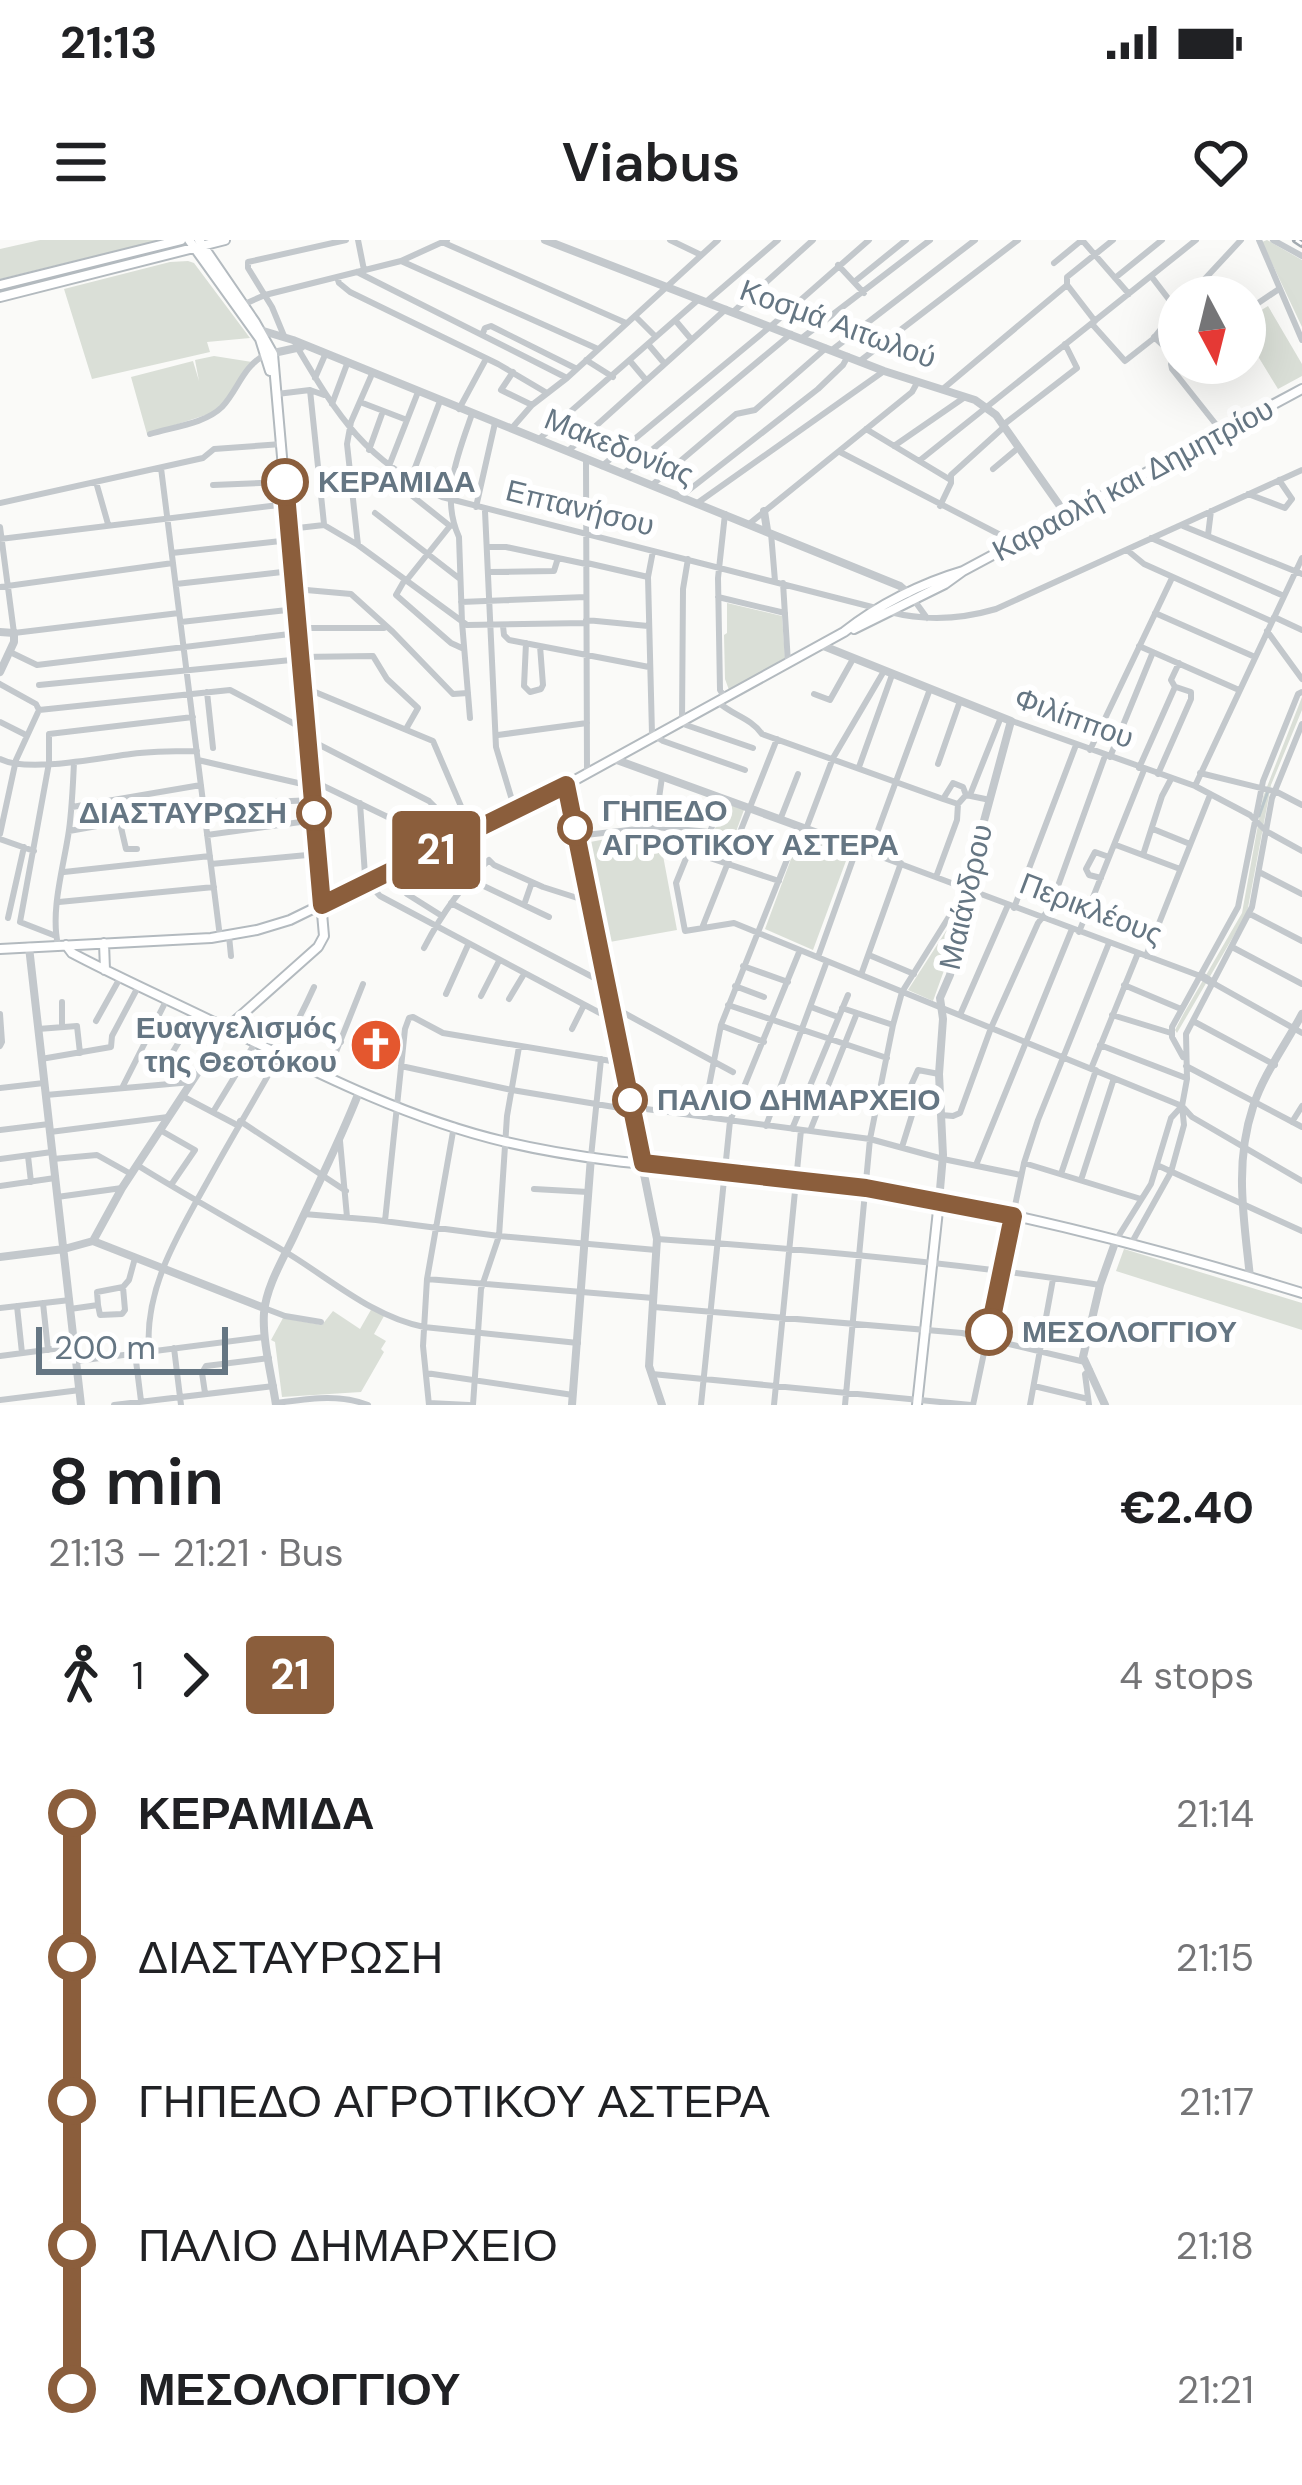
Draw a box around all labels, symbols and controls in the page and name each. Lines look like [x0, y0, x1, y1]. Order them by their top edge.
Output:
text: 21:13 [60, 13, 157, 72]
text: Viabus [562, 127, 740, 198]
icon: menu [48, 129, 114, 195]
icon: heart [1188, 129, 1254, 195]
street label: Κοσμά Αιτωλού [735, 270, 942, 377]
north arrow [1158, 276, 1266, 384]
map controls [1158, 276, 1266, 384]
street label: Καραολή και Δημητρίου [985, 389, 1280, 570]
street label: Μακεδονίας [539, 399, 700, 494]
marker: ΚΕΡΑΜΙΔΑ [263, 460, 307, 504]
place label: ΚΕΡΑΜΙΔΑ [318, 462, 476, 501]
street label: Επτανήσου [502, 470, 658, 545]
street label: Φιλίππου [1009, 678, 1139, 757]
place label: ΓΗΠΕΔΟ ΑΓΡΟΤΙΚΟΥ ΑΣΤΕΡΑ [602, 791, 899, 864]
place label: ΔΙΑΣΤΑΥΡΩΣΗ [79, 793, 287, 832]
marker: ΔΙΑΣΤΑΥΡΩΣΗ [298, 797, 330, 829]
line badge: 21 [382, 811, 490, 889]
marker: ΓΗΠΕΔΟ ΑΓΡΟΤΙΚΟΥ ΑΣΤΕΡΑ [559, 812, 591, 844]
street label: Μαιάνδρου [930, 820, 1001, 973]
text: 21 [416, 822, 456, 877]
street label: Περικλέους [1014, 864, 1168, 954]
place label: Ευαγγελισμός της Θεοτόκου [136, 1008, 337, 1081]
church icon: Ευαγγελισμός της Θεοτόκου [348, 1017, 404, 1073]
place label: ΠΑΛΙΟ ΔΗΜΑΡΧΕΙΟ [657, 1080, 941, 1119]
marker: ΠΑΛΙΟ ΔΗΜΑΡΧΕΙΟ [614, 1084, 646, 1116]
marker: ΜΕΣΟΛΟΓΓΙΟΥ [967, 1310, 1011, 1354]
place label: ΜΕΣΟΛΟΓΓΙΟΥ [1022, 1312, 1237, 1351]
scale bar [36, 1321, 228, 1374]
text: 200 m [54, 1326, 156, 1369]
text: 8 min [48, 1439, 224, 1524]
text: €2.40 [1120, 1478, 1254, 1537]
text: 21:13 – 21:21 · Bus [48, 1527, 344, 1578]
icon: walk [48, 1642, 114, 1708]
icon: forward [162, 1642, 228, 1708]
text: 21 [270, 1647, 310, 1702]
text: 1 [132, 1650, 144, 1701]
text: 4 stops [1119, 1650, 1254, 1701]
text: ΚΕΡΑΜΙΔΑ [138, 1784, 375, 1843]
text: 21:14 [1176, 1788, 1254, 1839]
text: ΔΙΑΣΤΑΥΡΩΣΗ [138, 1928, 443, 1987]
text: 21:15 [1176, 1932, 1254, 1983]
text: ΓΗΠΕΔΟ ΑΓΡΟΤΙΚΟΥ ΑΣΤΕΡΑ [138, 2072, 770, 2131]
text: 21:17 [1178, 2076, 1254, 2127]
text: ΠΑΛΙΟ ΔΗΜΑΡΧΕΙΟ [138, 2216, 558, 2275]
text: 21:18 [1176, 2220, 1254, 2271]
text: ΜΕΣΟΛΟΓΓΙΟΥ [138, 2360, 460, 2419]
text: 21:21 [1177, 2364, 1254, 2415]

